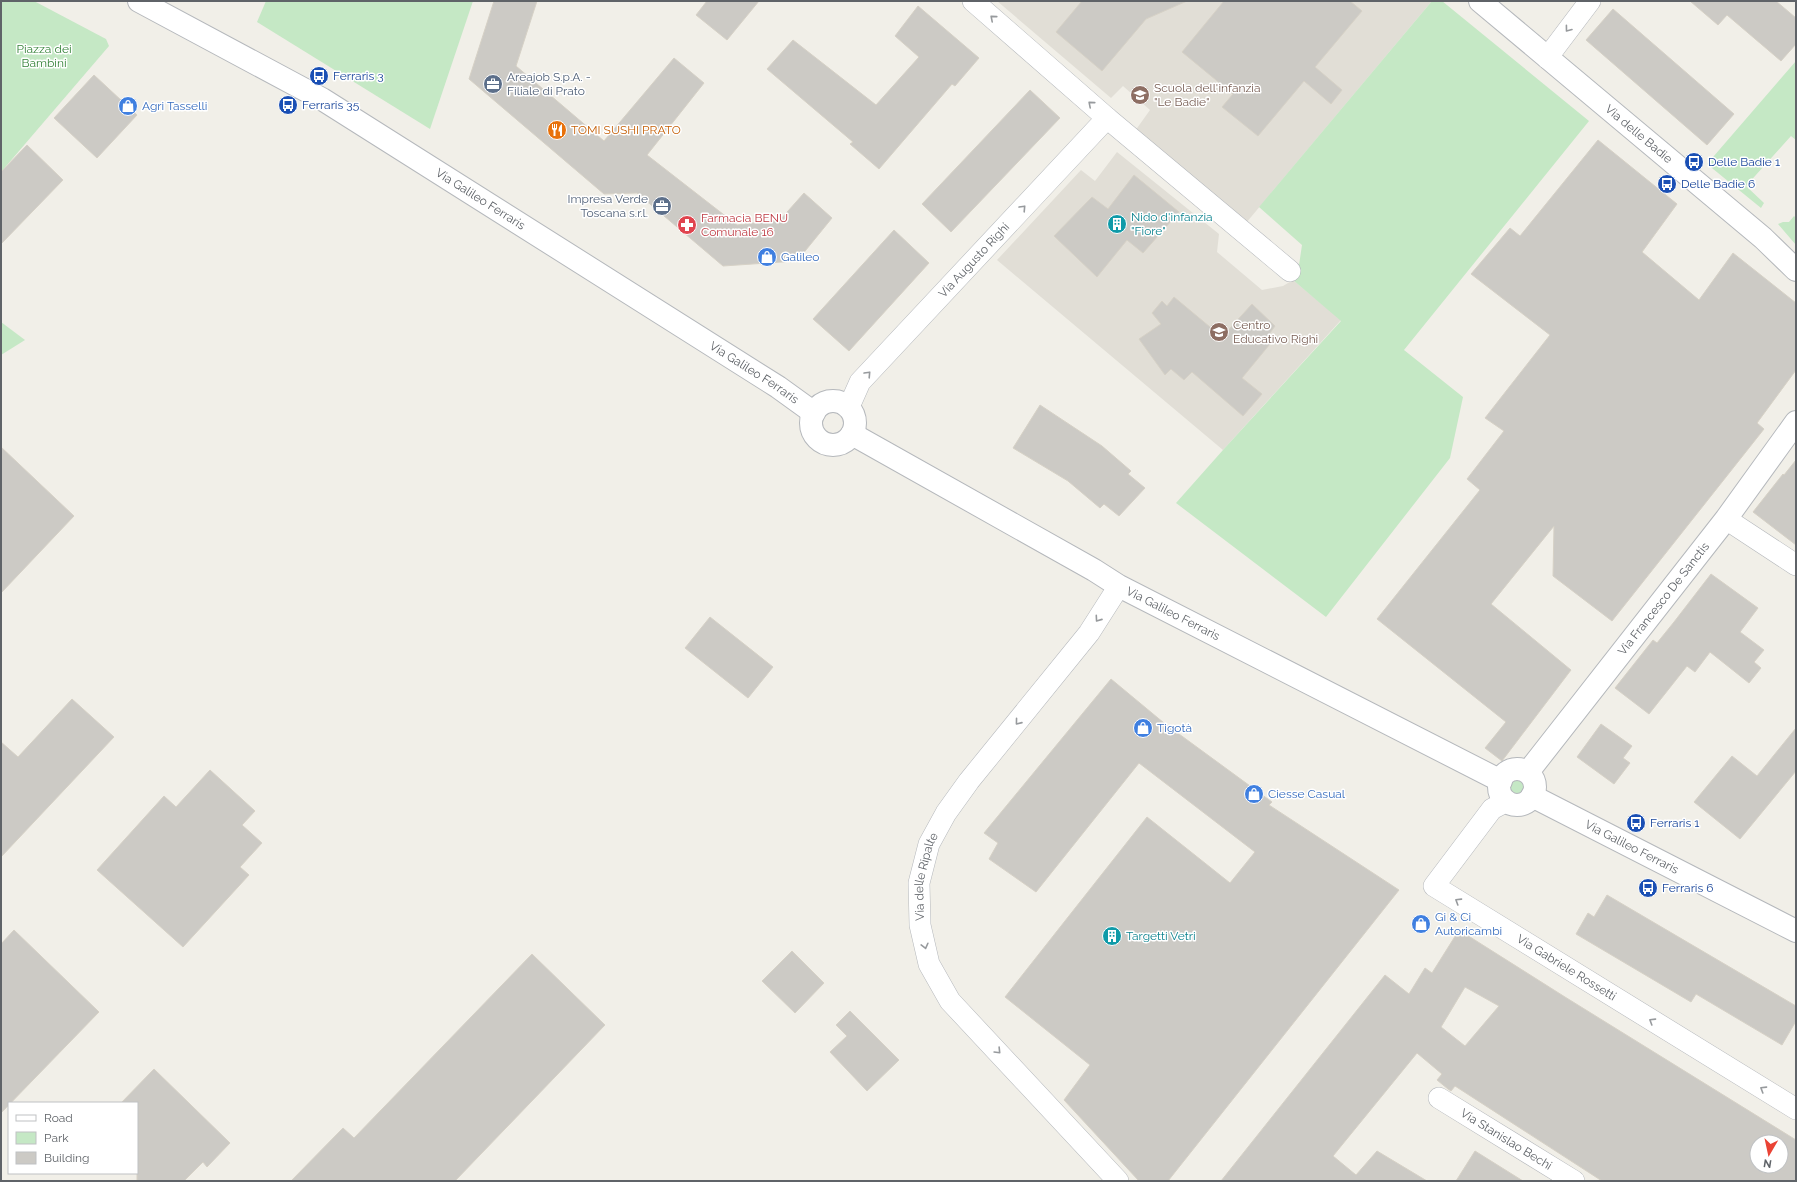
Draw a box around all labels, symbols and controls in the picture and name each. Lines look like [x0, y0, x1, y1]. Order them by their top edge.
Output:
one-way arrow [990, 16, 998, 23]
one-way arrow [1566, 25, 1573, 32]
park label: Piazza dei Bambini [16, 42, 72, 70]
bus stop icon: Ferraris 3 [308, 65, 330, 87]
place label: Ferraris 3 [333, 69, 384, 83]
place label: Areajob S.p.A. - Filiale di Prato [507, 70, 591, 98]
office icon: Areajob S.p.A. - Filiale di Prato [482, 73, 504, 95]
place label: Scuola dell'infanzia "Le Badie" [1154, 81, 1261, 109]
school or university icon: Scuola dell'infanzia "Le Badie" [1129, 84, 1151, 106]
bus stop icon: Ferraris 35 [277, 94, 299, 116]
shop icon: Agri Tasselli [117, 95, 139, 117]
place label: Ferraris 35 [302, 98, 360, 112]
place label: Agri Tasselli [142, 99, 207, 113]
one-way arrow [1088, 102, 1095, 109]
street label: Via delle Badie [1602, 102, 1675, 166]
restaurant icon: TOMI SUSHI PRATO [546, 119, 568, 141]
place label: TOMI SUSHI PRATO [571, 123, 681, 137]
bus stop icon: Delle Badie 1 [1683, 151, 1705, 173]
place label: Delle Badie 1 [1708, 155, 1780, 169]
street label: Via Galileo Ferraris [433, 166, 528, 233]
bus stop icon: Delle Badie 6 [1656, 173, 1678, 195]
place label: Delle Badie 6 [1681, 177, 1755, 191]
place label: Impresa Verde Toscana s.r.l. [568, 192, 648, 220]
office icon: Impresa Verde Toscana s.r.l. [651, 195, 673, 217]
one-way arrow [1018, 205, 1026, 213]
place label: Nido d'infanzia "Fiore" [1131, 210, 1213, 238]
place label: Farmacia BENU Comunale 16 [701, 211, 788, 239]
building icon: Nido d'infanzia "Fiore" [1106, 213, 1128, 235]
pharmacy icon: Farmacia BENU Comunale 16 [676, 214, 698, 236]
street label: Via Augusto Righi [936, 220, 1012, 301]
shop icon: Galileo [756, 246, 778, 268]
place label: Galileo [781, 250, 819, 264]
place label: Centro Educativo Righi [1233, 318, 1318, 346]
school or university icon: Centro Educativo Righi [1208, 321, 1230, 343]
street label: Via Galileo Ferraris [707, 339, 801, 407]
one-way arrow [863, 371, 870, 379]
street label: Via Francesco De Sanctis [1615, 539, 1712, 658]
street label: Via Galileo Ferraris [1124, 584, 1222, 643]
one-way arrow [1095, 615, 1103, 622]
one-way arrow [1016, 717, 1023, 724]
shop icon: Tigotà [1132, 717, 1154, 739]
place label: Tigotà [1157, 721, 1192, 735]
shop icon: Ciesse Casual [1243, 783, 1265, 805]
place label: Ciesse Casual [1268, 787, 1346, 801]
bus stop icon: Ferraris 1 [1625, 812, 1647, 834]
place label: Ferraris 1 [1650, 816, 1699, 830]
street label: Via Galileo Ferraris [1583, 817, 1681, 877]
street label: Via delle Ripalte [912, 830, 941, 921]
bus stop icon: Ferraris 6 [1637, 877, 1659, 899]
place label: Ferraris 6 [1662, 881, 1714, 895]
one-way arrow [1455, 899, 1462, 906]
place label: Gi & Ci Autoricambi [1435, 910, 1502, 938]
shop icon: Gi & Ci Autoricambi [1410, 913, 1432, 935]
building icon: Targetti Vetri [1101, 925, 1123, 947]
place label: Targetti Vetri [1126, 929, 1196, 943]
street label: Via Gabriele Rossetti [1514, 932, 1619, 1004]
one-way arrow [920, 942, 929, 949]
one-way arrow [1649, 1018, 1656, 1025]
one-way arrow [993, 1046, 1001, 1054]
one-way arrow [1760, 1086, 1767, 1094]
legend [8, 1102, 138, 1174]
street label: Via Stanislao Bechi [1458, 1106, 1555, 1173]
text: Road [44, 1111, 73, 1125]
text: Park [44, 1131, 69, 1145]
north arrow [1749, 1134, 1789, 1174]
text: Building [44, 1151, 90, 1165]
text: N [1762, 1156, 1773, 1170]

